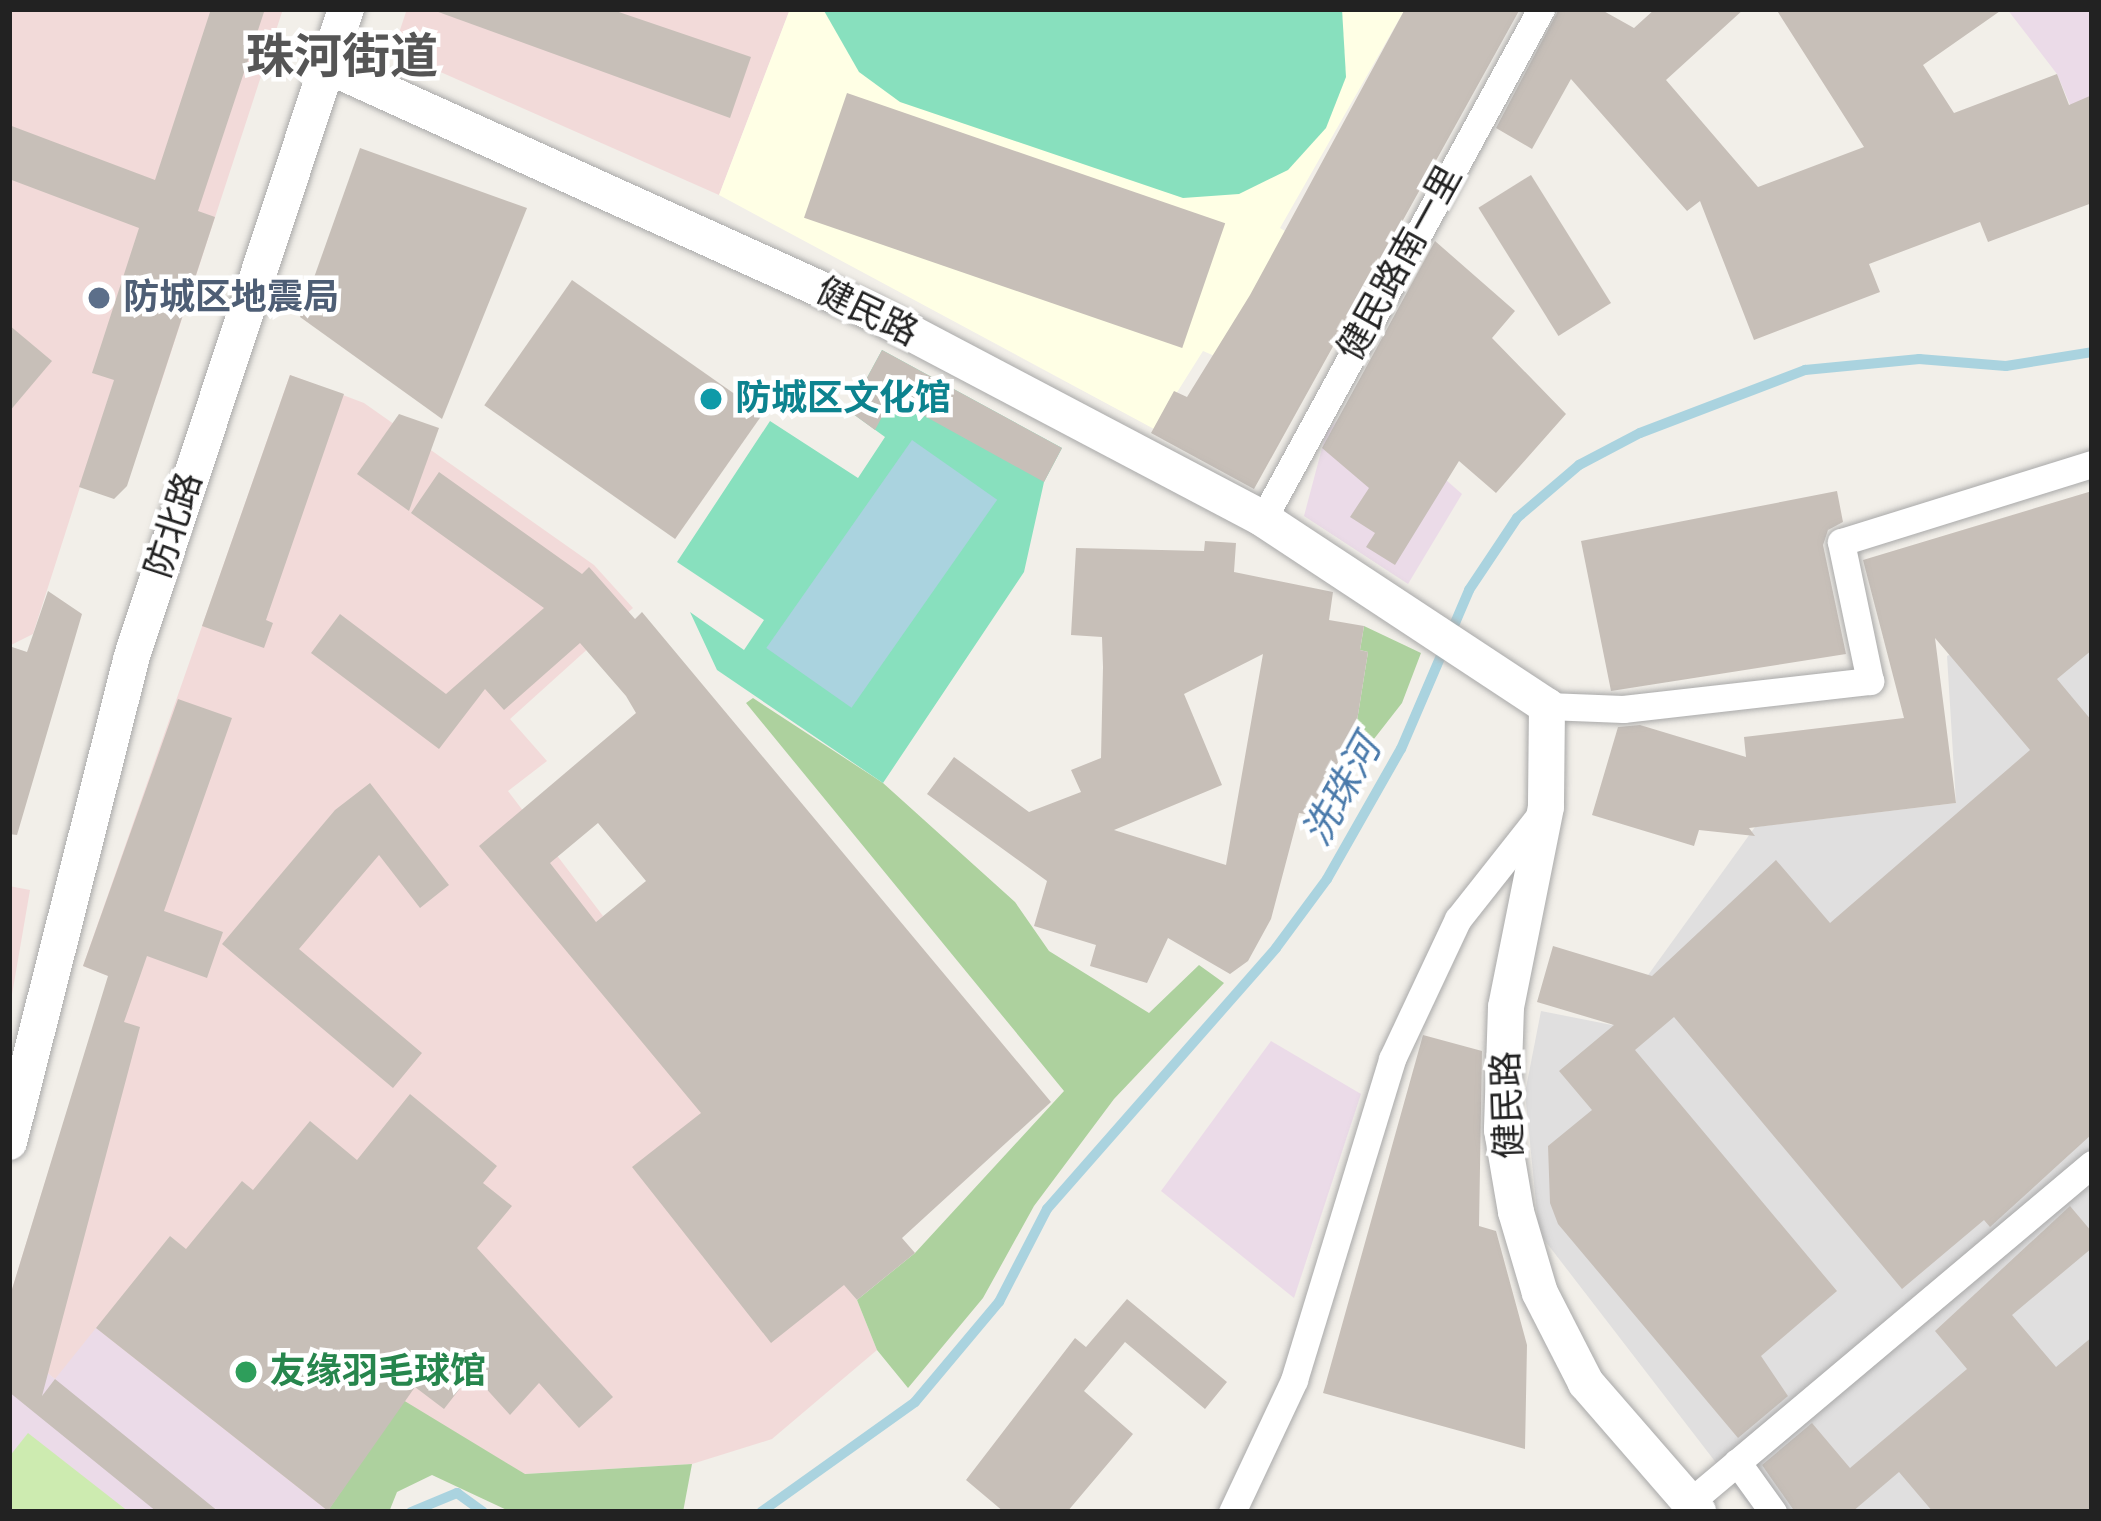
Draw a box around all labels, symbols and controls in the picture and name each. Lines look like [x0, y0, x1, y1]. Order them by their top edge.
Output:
district label: 珠河街道 [246, 29, 438, 87]
street label: 健民路南一里 [1329, 158, 1471, 368]
street label: 健民路 [809, 269, 925, 355]
place label: 防城区地震局 [123, 276, 339, 320]
marker: 防城区地震局 [86, 285, 112, 311]
place label: 防城区文化馆 [735, 377, 951, 421]
marker: 防城区文化馆 [698, 386, 724, 412]
street label: 防北路 [137, 467, 211, 583]
water label: 洗珠河 [1293, 728, 1391, 854]
street label: 健民路 [1485, 1050, 1531, 1160]
place label: 友缘羽毛球馆 [270, 1350, 486, 1394]
marker: 友缘羽毛球馆 [233, 1359, 259, 1385]

